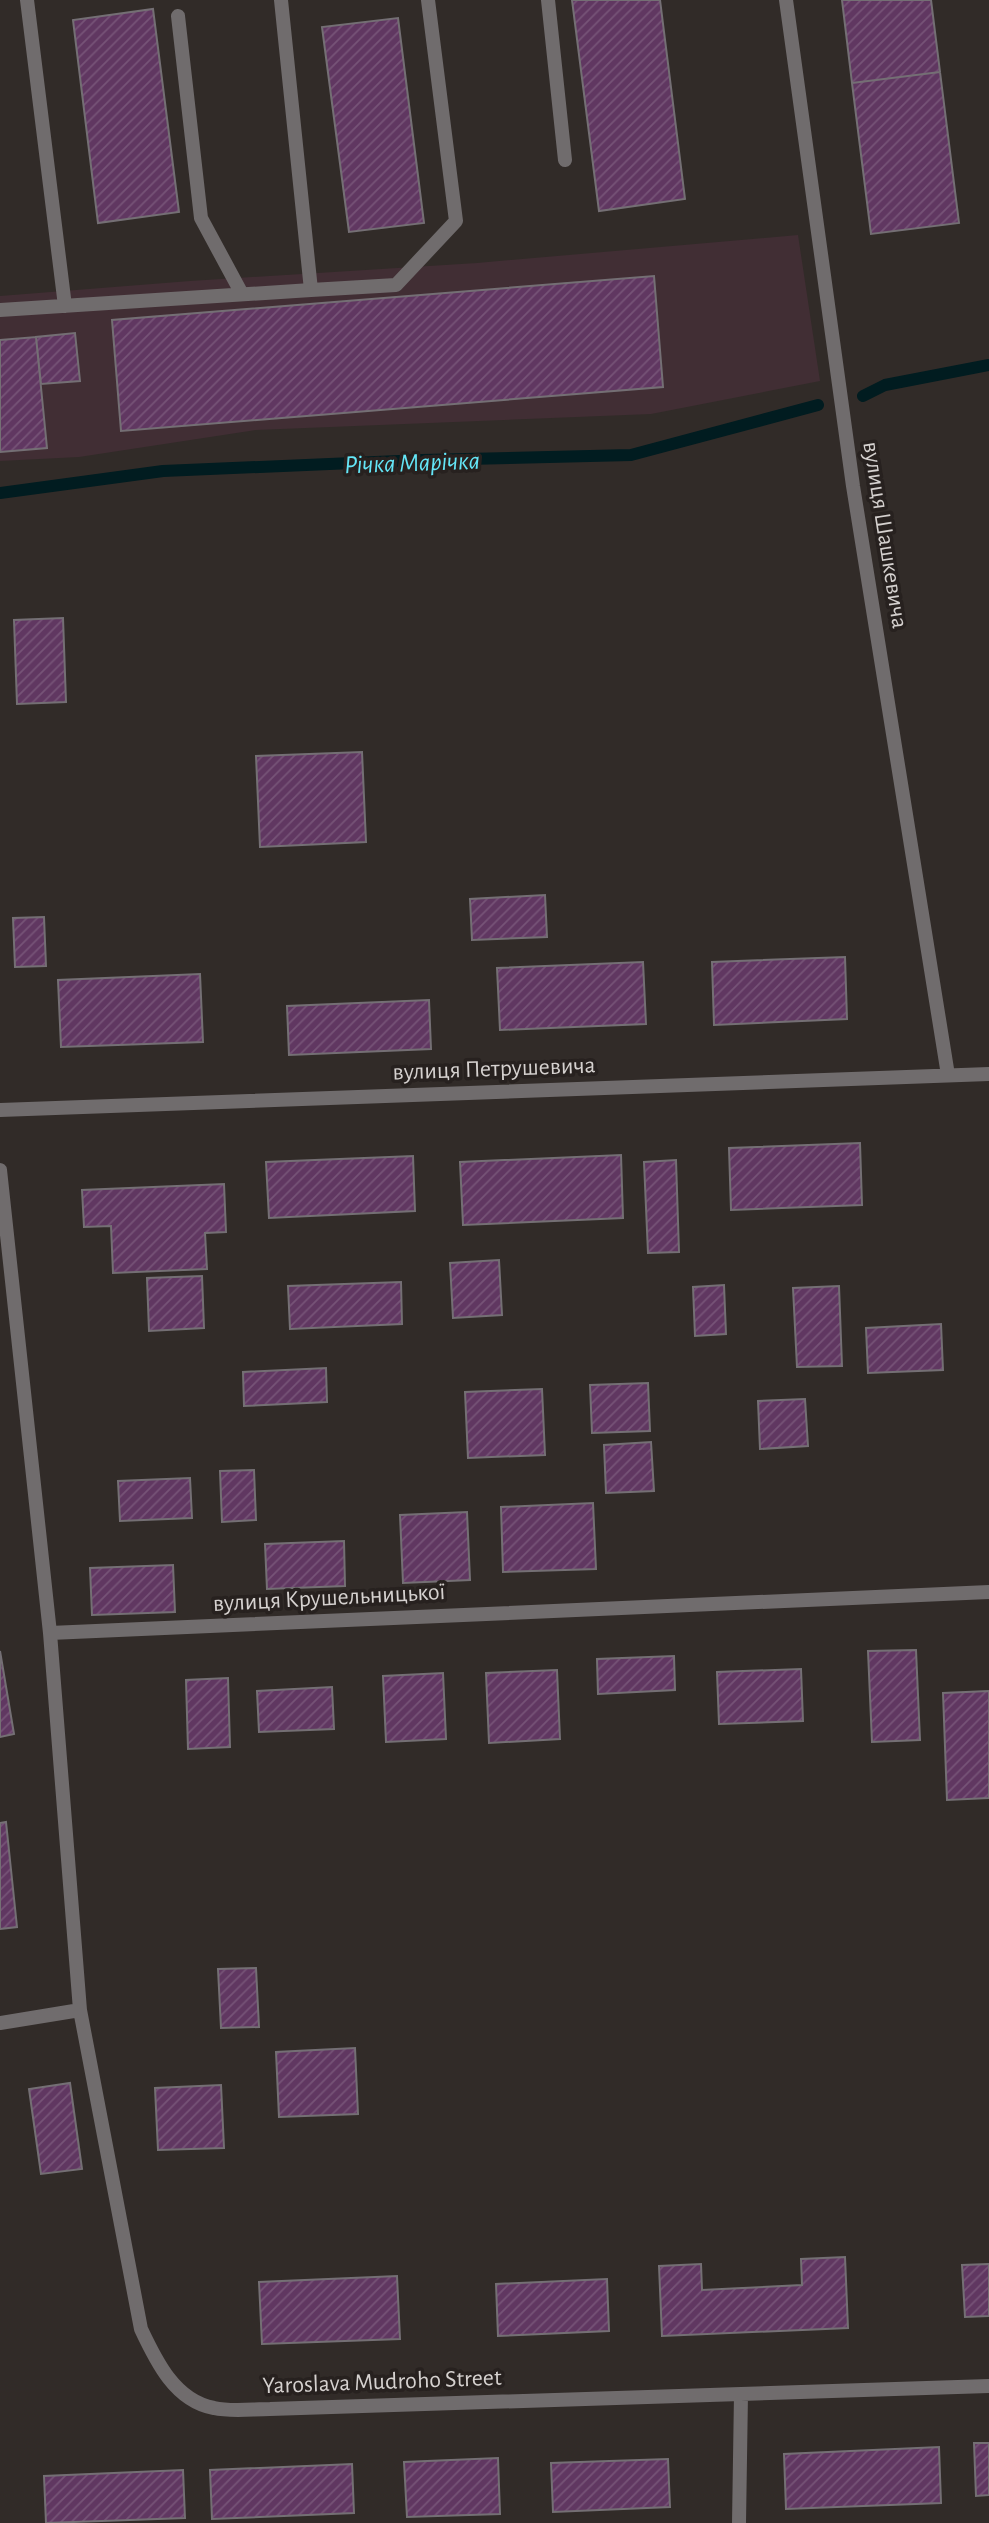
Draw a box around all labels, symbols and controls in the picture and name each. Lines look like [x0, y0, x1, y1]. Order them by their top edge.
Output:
street label: вулиця Шашкевича [858, 440, 912, 630]
water label: Річка Марічка [344, 448, 480, 478]
street label: вулиця Петрушевича [392, 1053, 596, 1085]
street label: вулиця Крушельницької [212, 1580, 446, 1616]
street label: Yaroslava Mudroho Street [262, 2366, 502, 2398]

